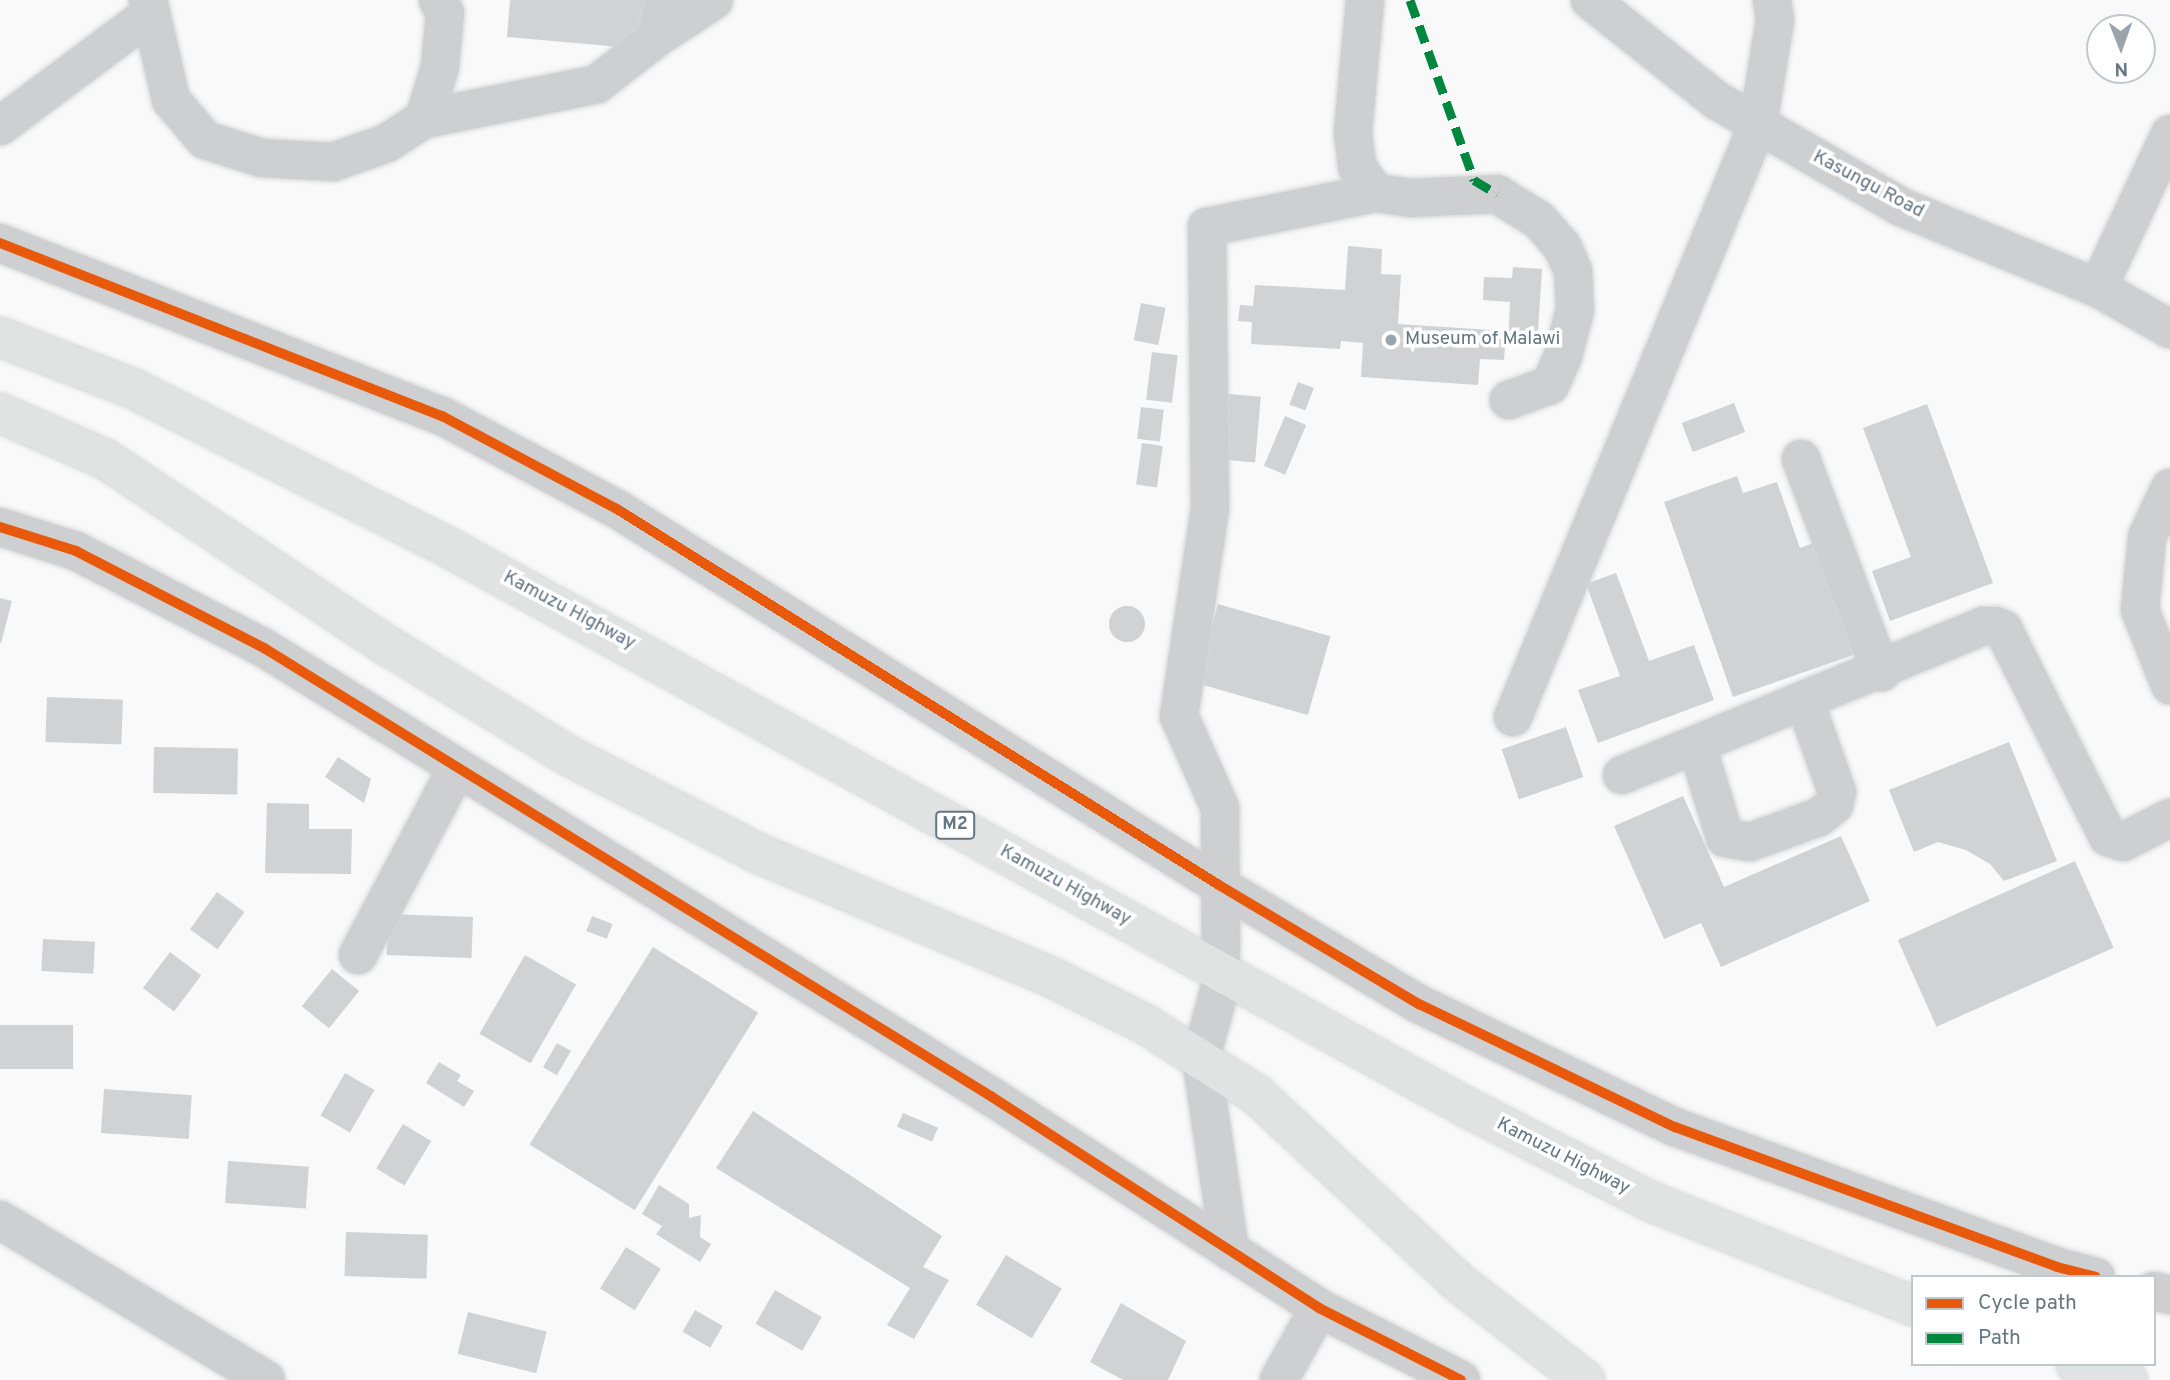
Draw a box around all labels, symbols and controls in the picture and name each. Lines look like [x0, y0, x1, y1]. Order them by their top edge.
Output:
north arrow [2086, 14, 2156, 84]
text: N [2114, 56, 2128, 80]
street label: Kasungu Road [1809, 146, 1927, 224]
place label: Museum of Malawi [1405, 329, 1560, 351]
marker: Museum of Malawi [1383, 332, 1399, 348]
street label: Kamuzu Highway [499, 566, 639, 656]
road number: M2 [934, 810, 976, 840]
street label: Kamuzu Highway [995, 840, 1135, 932]
street label: Kamuzu Highway [1492, 1114, 1634, 1200]
legend [1911, 1275, 2156, 1366]
text: Cycle path [1978, 1290, 2077, 1317]
text: Path [1978, 1325, 2021, 1352]

